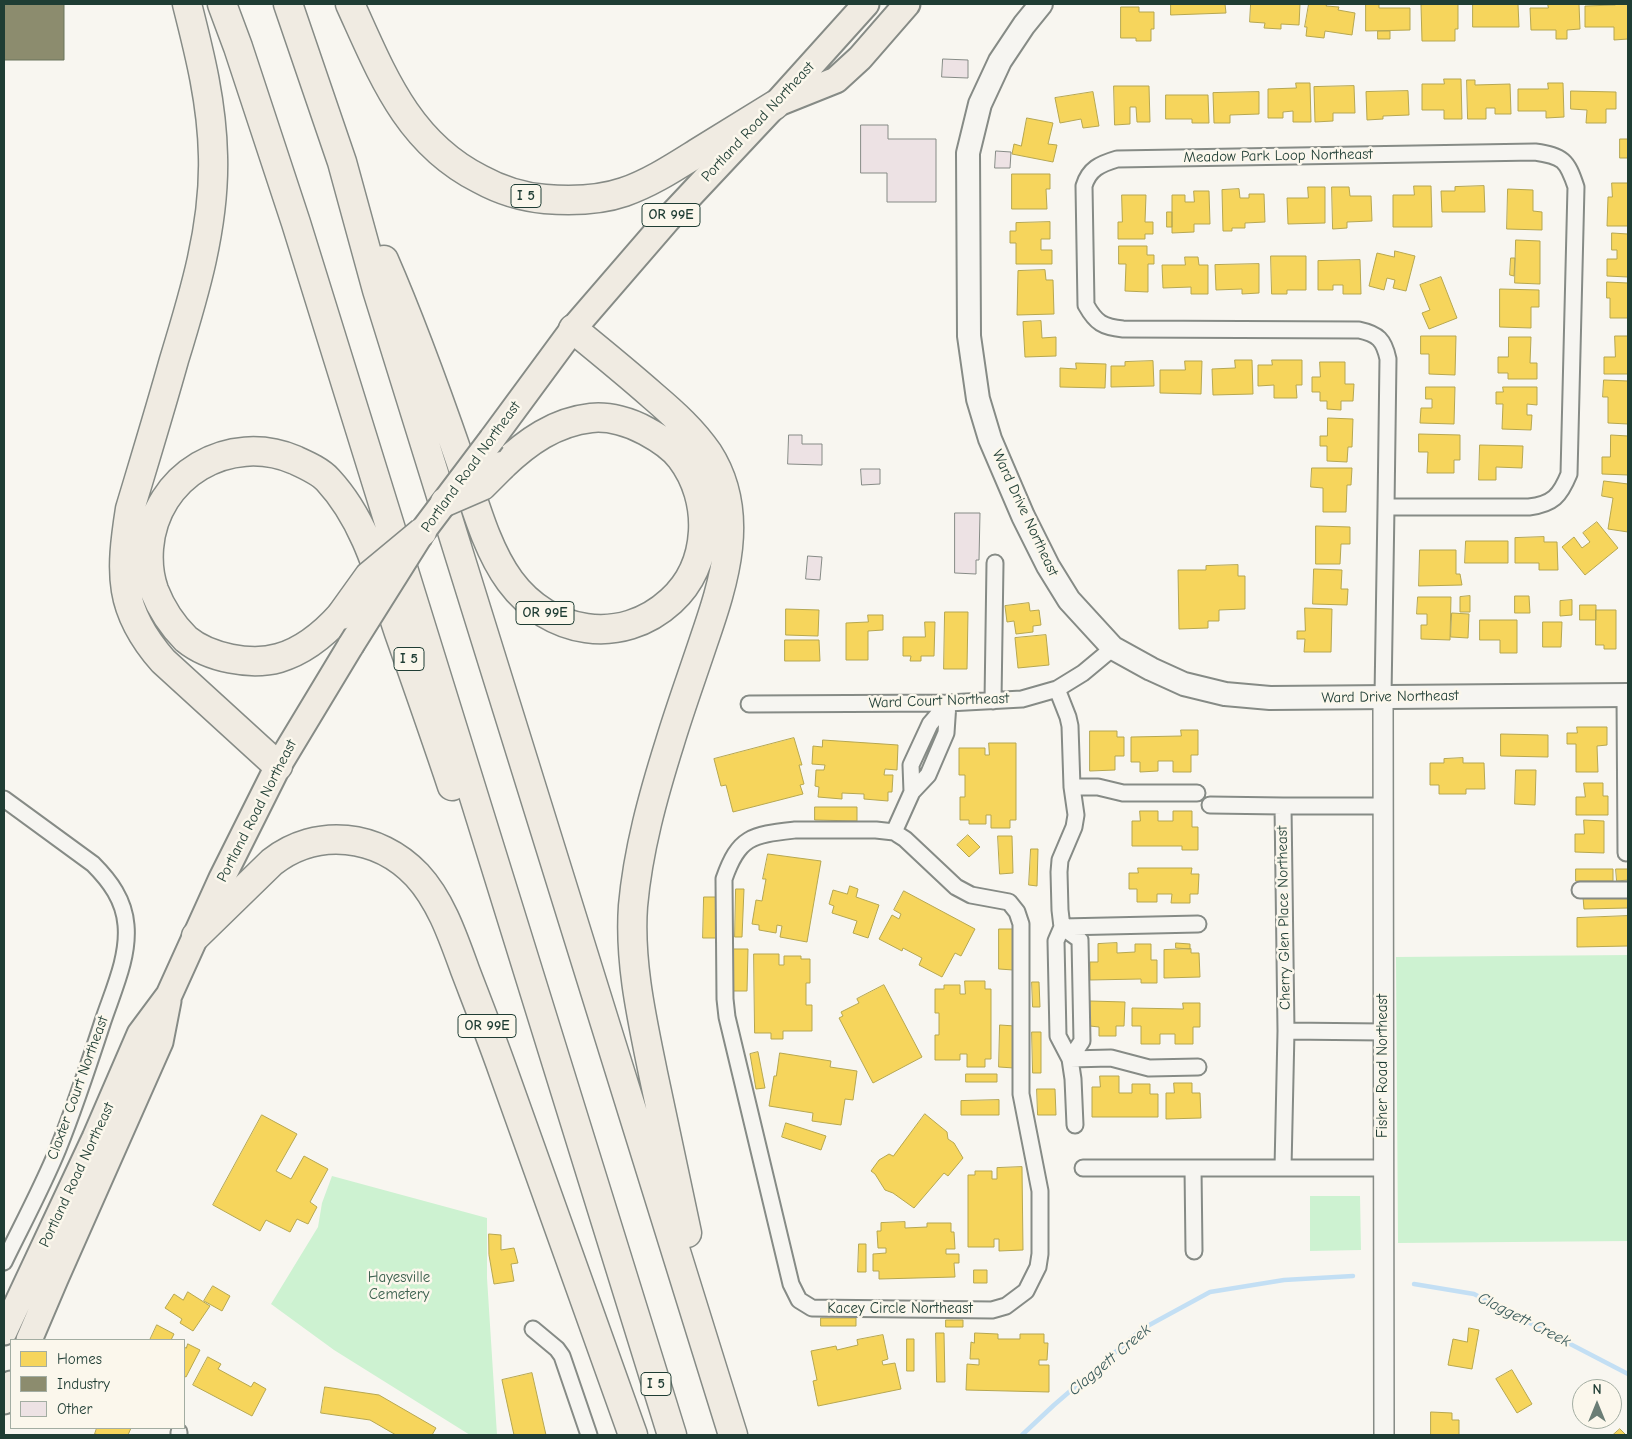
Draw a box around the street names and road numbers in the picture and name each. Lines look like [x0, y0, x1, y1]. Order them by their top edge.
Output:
street label: Portland Road Northeast [698, 58, 818, 186]
street label: Meadow Park Loop Northeast [1183, 145, 1373, 167]
road number: I 5 [511, 185, 541, 208]
road number: OR 99E [642, 204, 700, 226]
street label: Portland Road Northeast [417, 398, 525, 536]
street label: Ward Drive Northeast [988, 447, 1062, 579]
road number: OR 99E [516, 602, 574, 624]
road number: I 5 [394, 648, 424, 671]
street label: Ward Drive Northeast [1321, 687, 1459, 707]
street label: Ward Court Northeast [869, 690, 1009, 712]
street label: Portland Road Northeast [213, 737, 301, 885]
street label: Cherry Glen Place Northeast [1273, 826, 1295, 1010]
street label: Fisher Road Northeast [1374, 994, 1392, 1138]
street label: Claxter Court Northeast [44, 1014, 112, 1162]
road number: OR 99E [458, 1014, 516, 1038]
street label: Portland Road Northeast [36, 1100, 118, 1250]
street label: Kacey Circle Northeast [827, 1300, 973, 1318]
road number: I 5 [641, 1372, 671, 1396]

